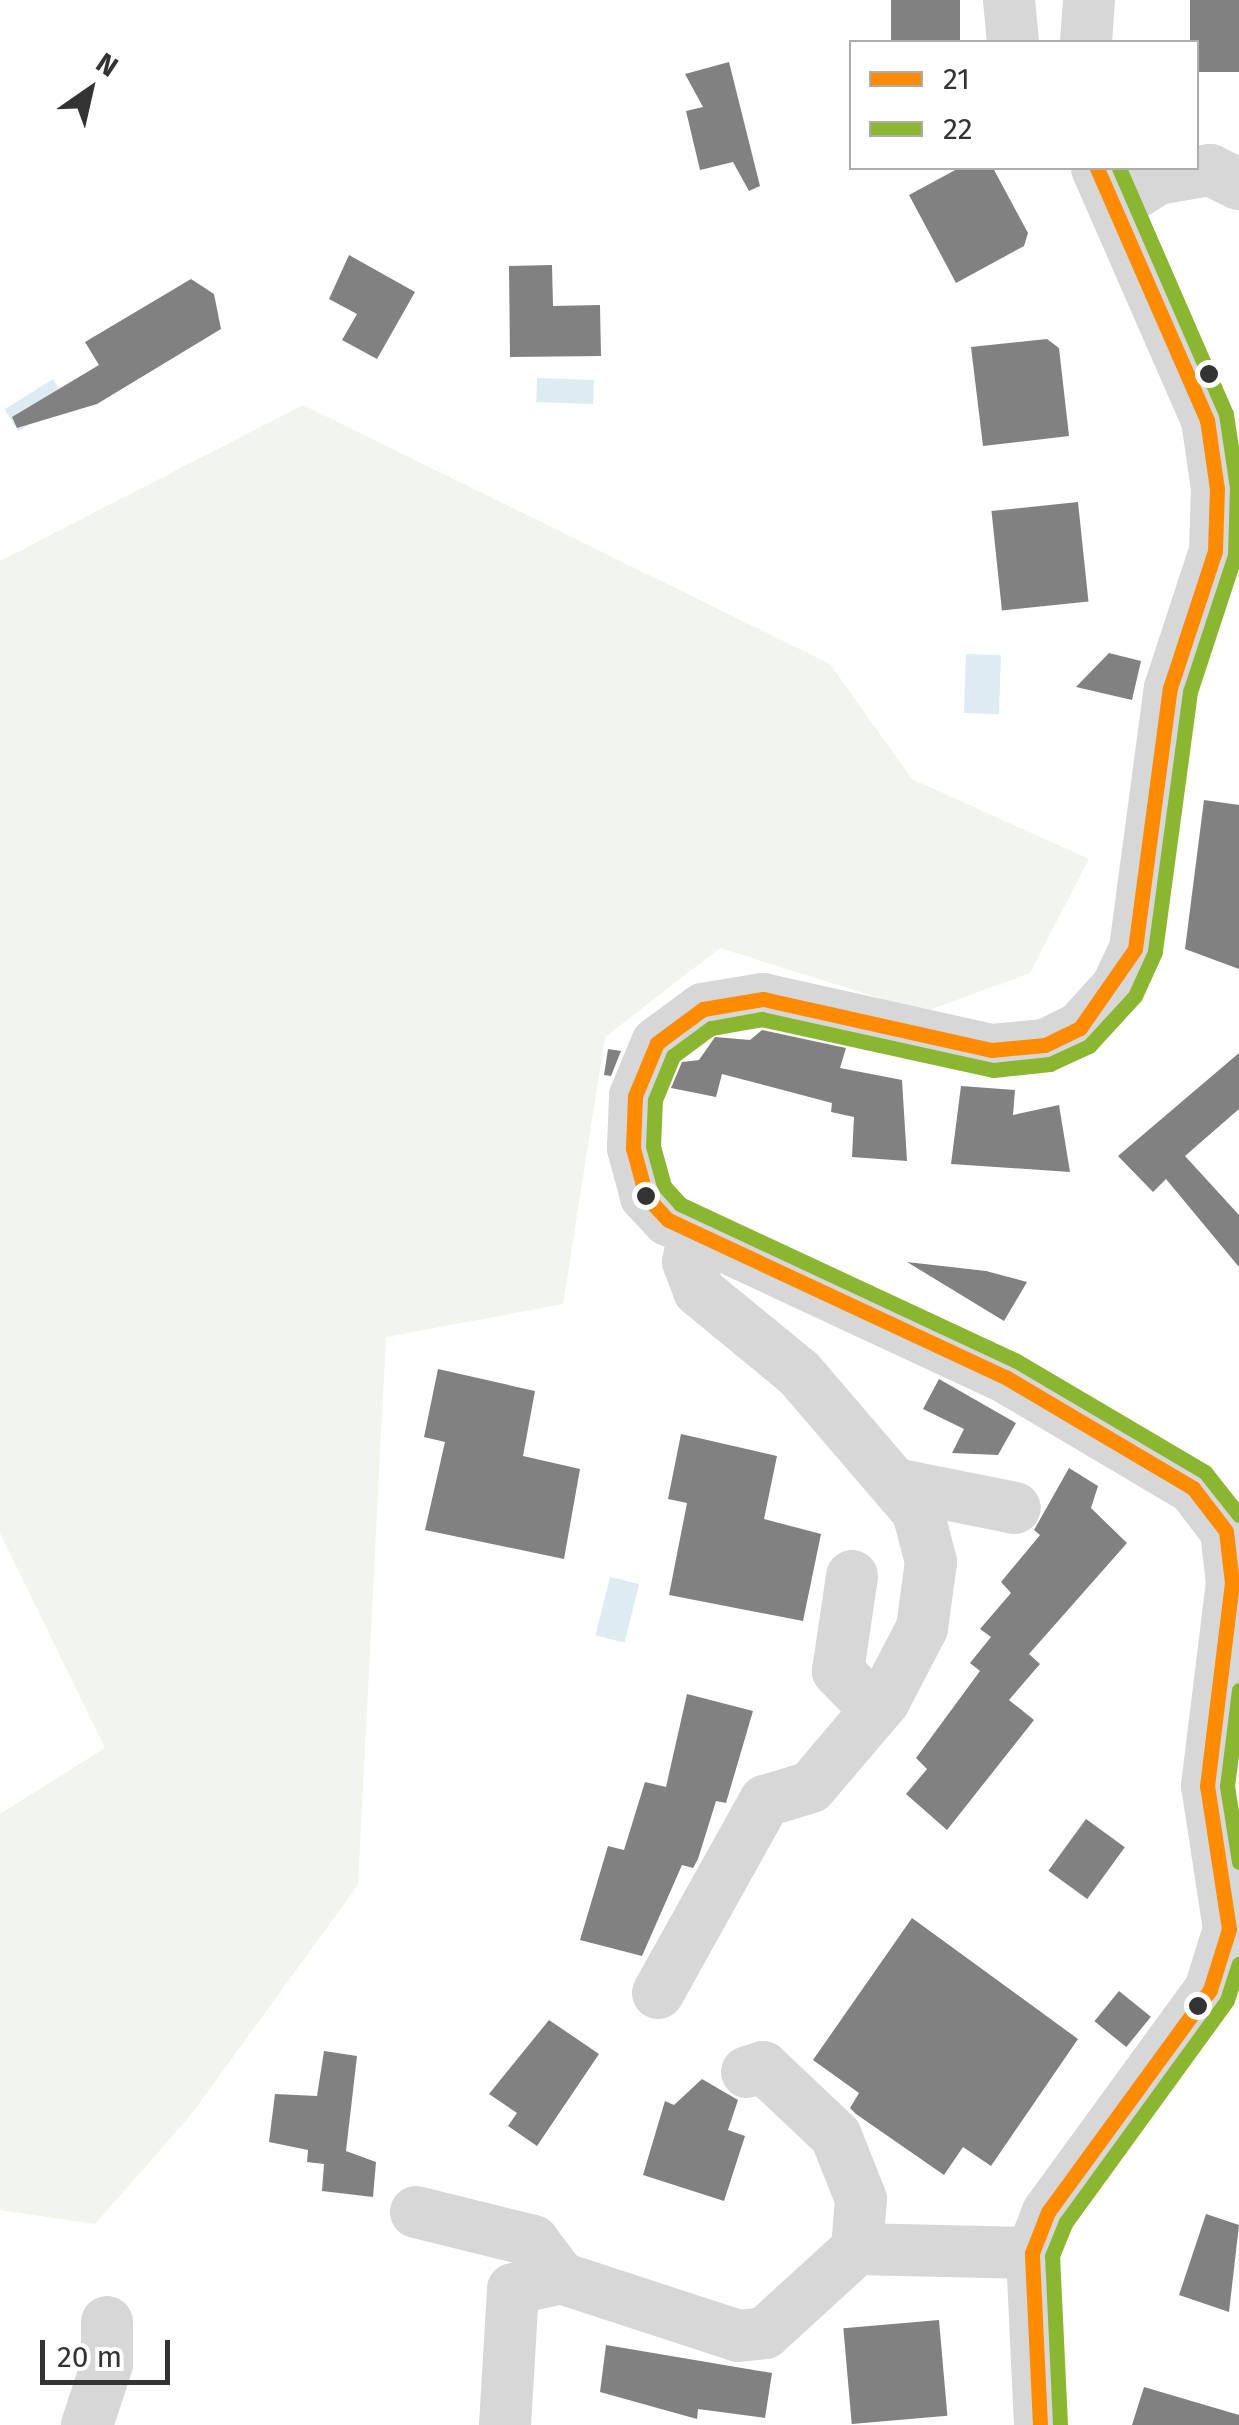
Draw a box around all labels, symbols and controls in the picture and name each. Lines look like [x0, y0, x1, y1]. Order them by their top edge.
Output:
north arrow [40, 40, 140, 140]
legend [849, 40, 1199, 170]
text: N [90, 46, 124, 84]
text: 21 [943, 61, 970, 97]
text: 22 [943, 111, 973, 147]
unlabelled marker [1199, 364, 1219, 384]
unlabelled marker [636, 1186, 656, 1206]
unlabelled marker [1188, 1996, 1208, 2016]
scale bar [45, 2320, 175, 2382]
text: 20 m [57, 2339, 122, 2375]

